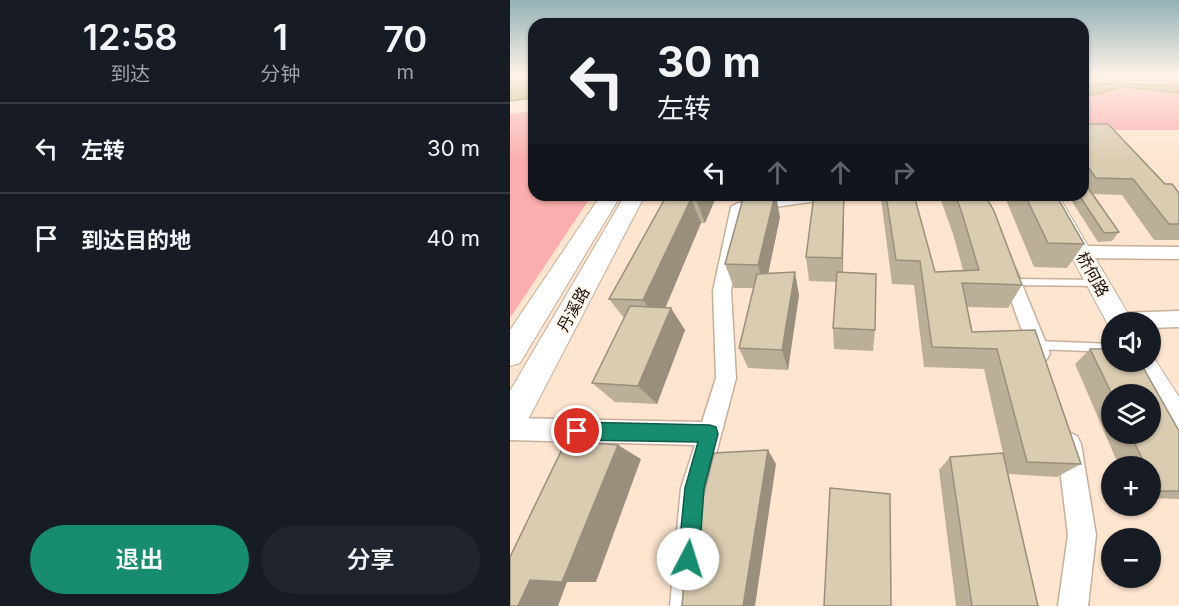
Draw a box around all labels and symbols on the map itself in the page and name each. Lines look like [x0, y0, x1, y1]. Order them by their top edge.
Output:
street label: 桥何路 [1073, 248, 1113, 300]
street label: 丹溪路 [553, 283, 593, 335]
pin [551, 405, 602, 456]
position arrow [656, 527, 720, 591]

